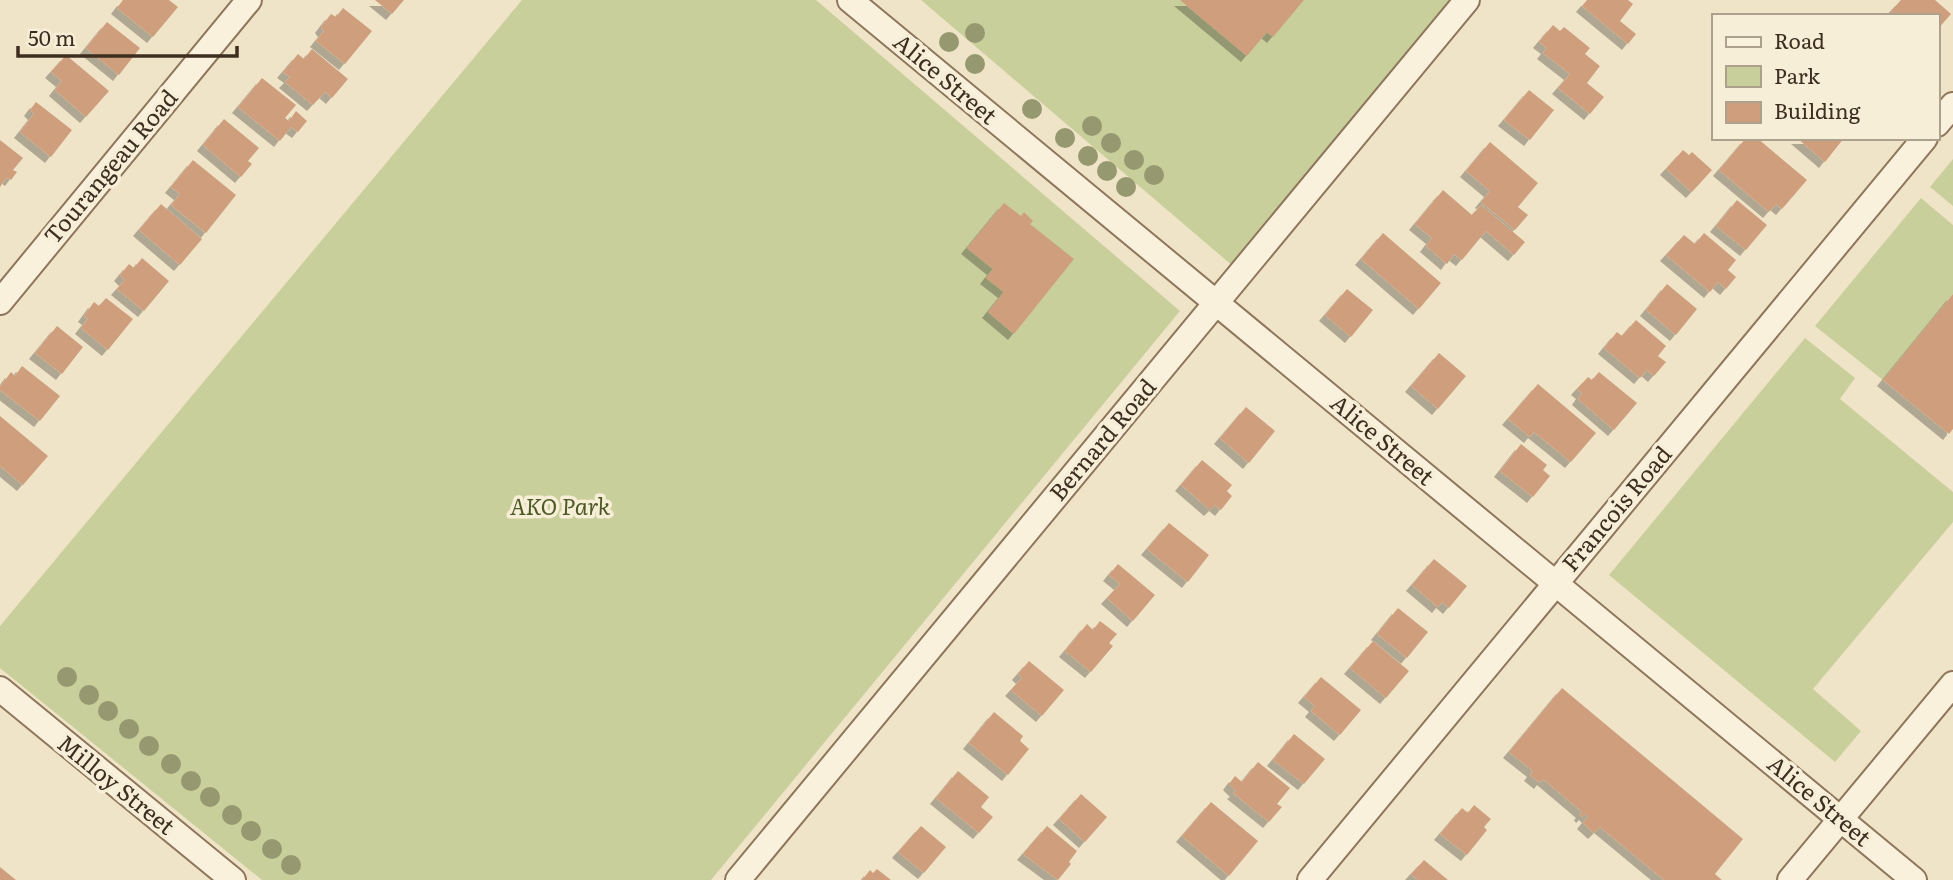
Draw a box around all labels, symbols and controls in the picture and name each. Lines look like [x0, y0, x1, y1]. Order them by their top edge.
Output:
scale bar [18, 14, 236, 58]
legend [1712, 14, 1939, 140]
text: 50 m [28, 21, 75, 52]
street label: Alice Street [887, 24, 1006, 131]
text: Road [1774, 24, 1825, 55]
text: Park [1774, 59, 1820, 90]
street label: Tourangeau Road [35, 81, 184, 250]
text: Building [1774, 94, 1861, 125]
street label: Bernard Road [1040, 370, 1163, 507]
street label: Alice Street [1324, 385, 1443, 492]
street label: Francois Road [1553, 437, 1678, 578]
park label: AKO Park [510, 488, 611, 522]
street label: Milloy Street [51, 725, 184, 842]
street label: Alice Street [1761, 746, 1880, 853]

